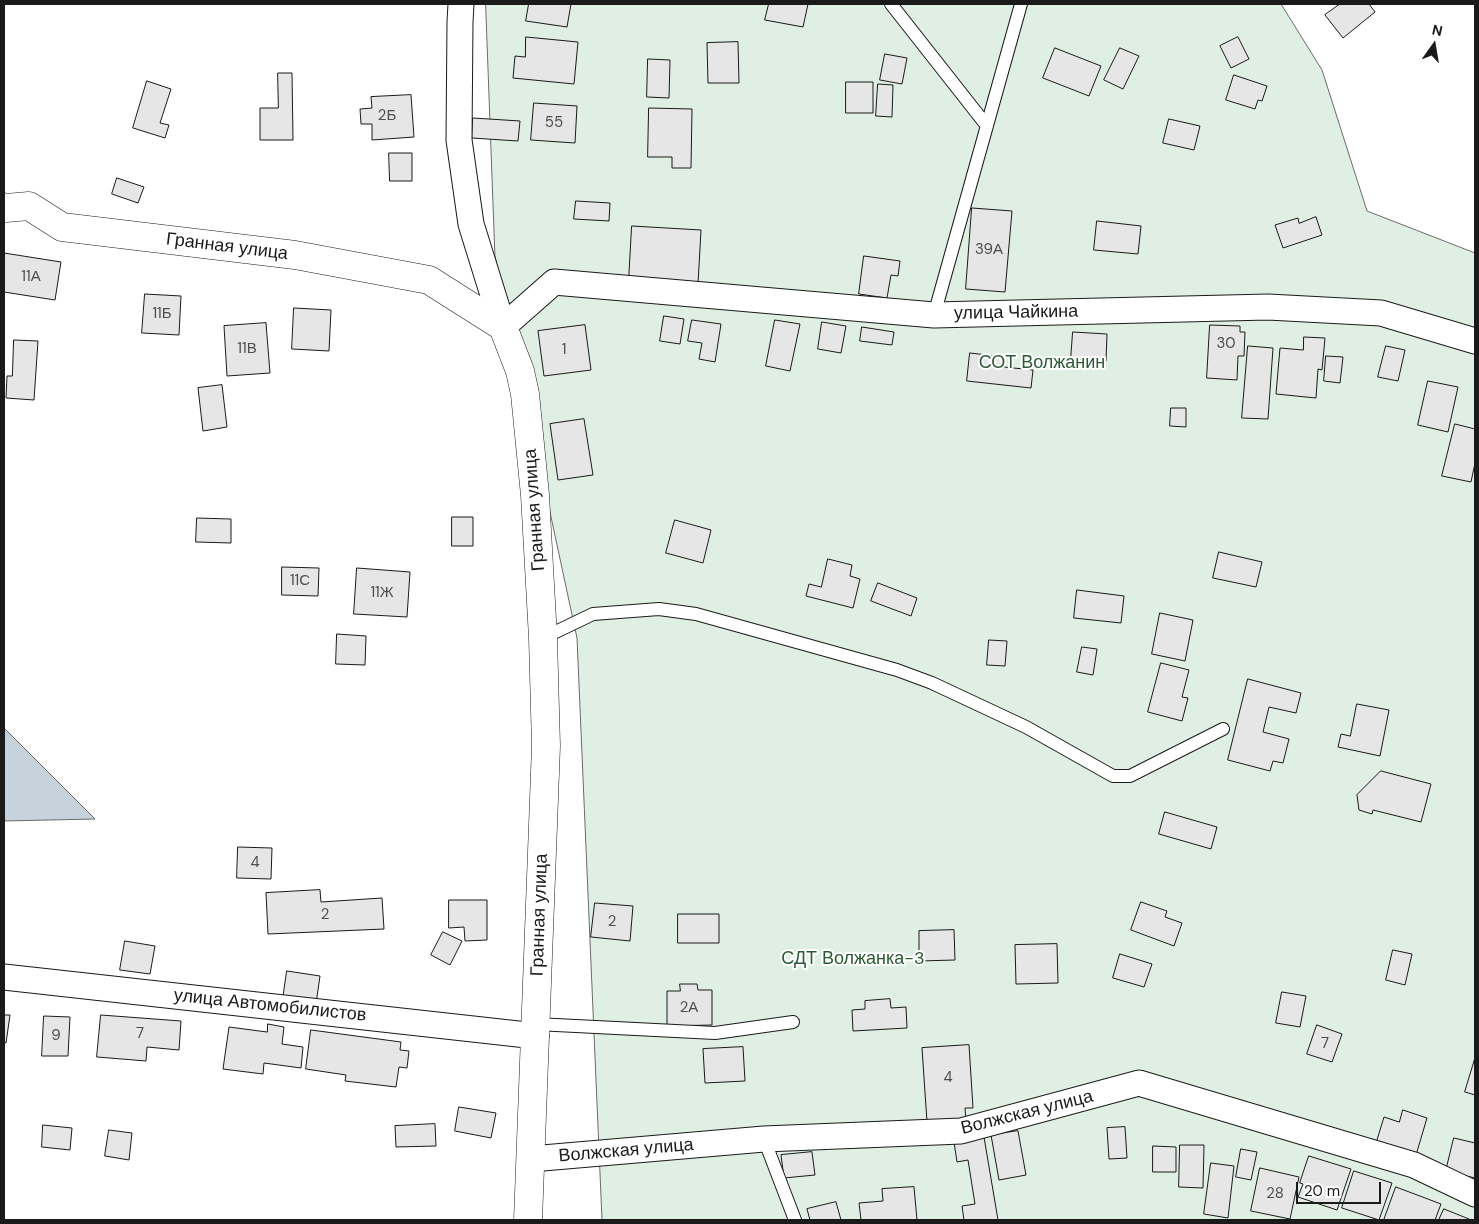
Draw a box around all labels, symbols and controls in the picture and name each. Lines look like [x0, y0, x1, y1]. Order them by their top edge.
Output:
north arrow [1409, 20, 1459, 70]
text: N [1430, 20, 1444, 40]
house number: 2Б [378, 107, 396, 125]
house number: 55 [545, 114, 563, 132]
street label: Гранная улица [165, 229, 289, 265]
house number: 39А [975, 241, 1003, 259]
house number: 11А [21, 268, 41, 286]
street label: улица Чайкина [954, 301, 1078, 325]
house number: 11Б [152, 305, 172, 323]
house number: 30 [1216, 335, 1236, 353]
house number: 11В [237, 340, 257, 358]
house number: 1 [562, 341, 566, 359]
park label: СОТ Волжанин [979, 352, 1105, 374]
street label: Гранная улица [520, 448, 550, 572]
house number: 11С [290, 572, 310, 590]
house number: 11Ж [370, 584, 394, 602]
street label: Гранная улица [527, 853, 553, 977]
house number: 4 [250, 854, 260, 872]
house number: 2 [321, 906, 329, 924]
house number: 2 [608, 913, 616, 931]
park label: СДТ Волжанка-3 [781, 948, 925, 970]
street label: улица Автомобилистов [173, 985, 367, 1027]
house number: 2А [680, 999, 698, 1017]
house number: 7 [136, 1025, 144, 1043]
house number: 9 [51, 1027, 61, 1045]
house number: 7 [1321, 1035, 1329, 1053]
house number: 4 [943, 1069, 953, 1087]
street label: Волжская улица [959, 1086, 1095, 1140]
street label: Волжская улица [558, 1134, 694, 1168]
scale bar [1299, 1172, 1384, 1204]
text: 20 m [1304, 1181, 1340, 1201]
house number: 28 [1266, 1185, 1284, 1203]

